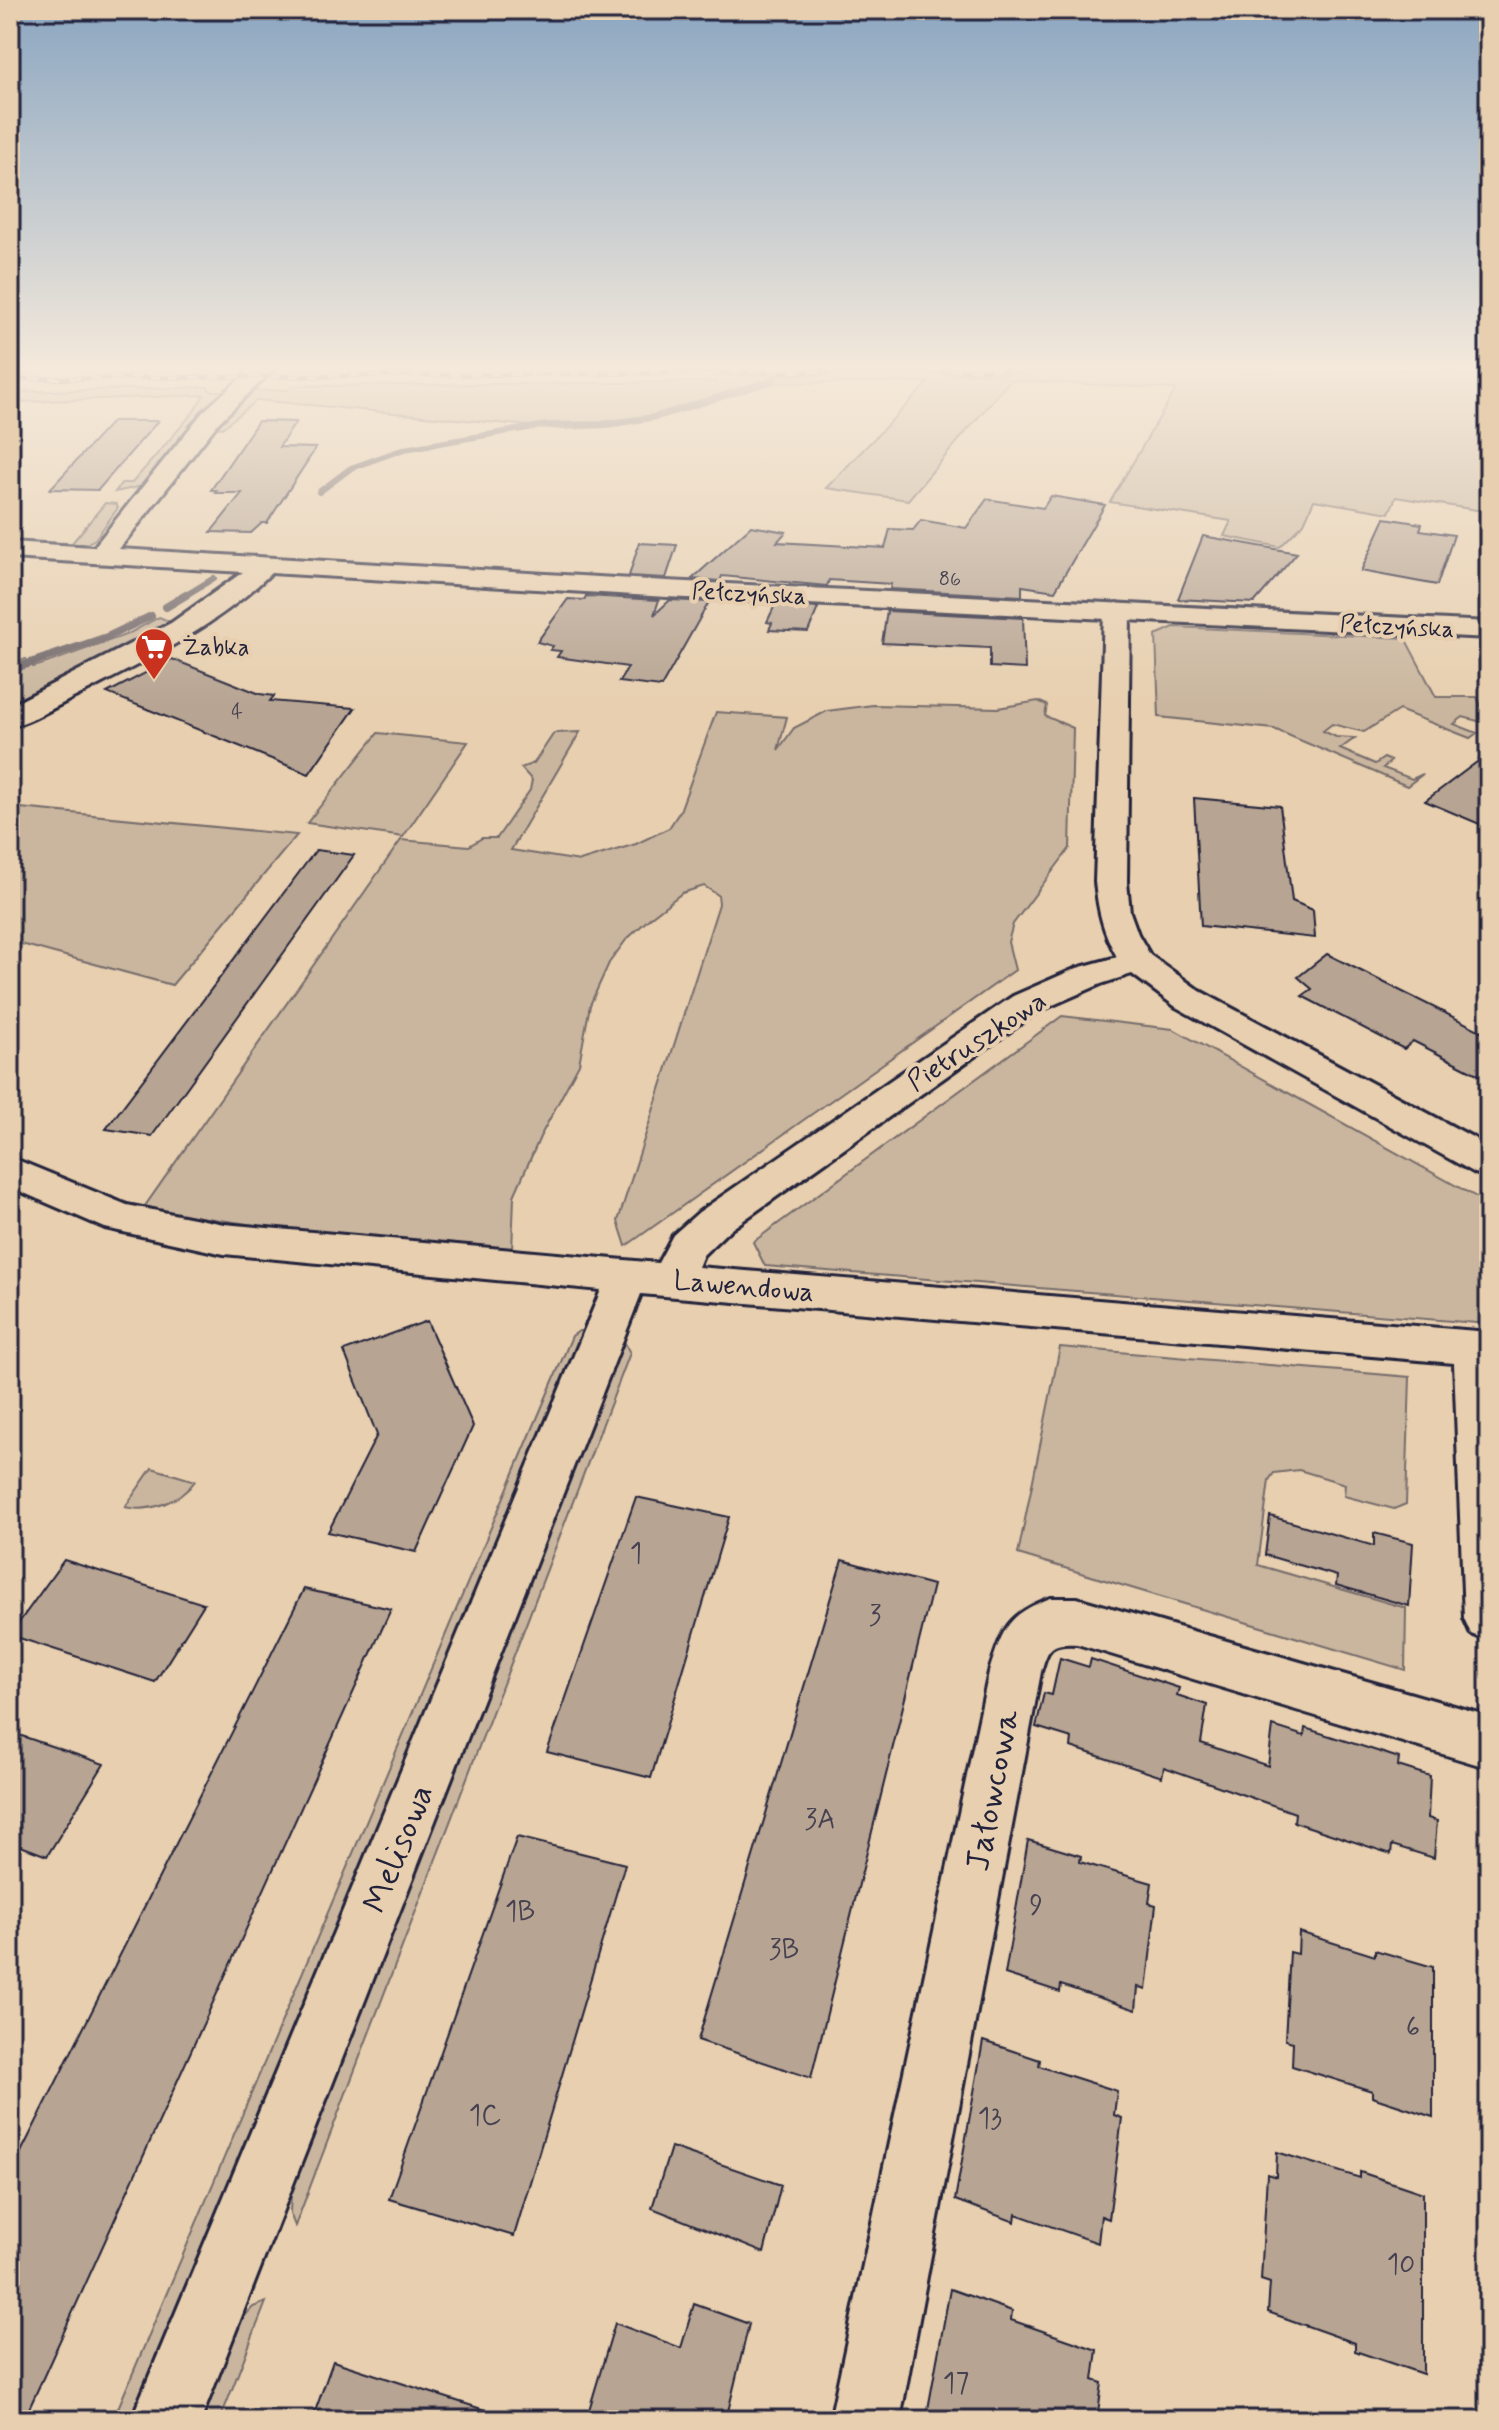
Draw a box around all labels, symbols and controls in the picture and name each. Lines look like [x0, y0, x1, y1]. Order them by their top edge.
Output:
house number: 86 [939, 566, 961, 593]
street label: Pełczyńska [691, 576, 807, 613]
street label: Pełczyńska [1339, 609, 1455, 646]
supermarket icon: Żabka [133, 626, 175, 681]
place label: Żabka [182, 633, 250, 664]
house number: 4 [231, 699, 243, 726]
street label: Pietruszkowa [901, 983, 1054, 1101]
street label: Lawendowa [672, 1263, 816, 1312]
house number: 1 [630, 1536, 642, 1573]
house number: 3 [869, 1598, 882, 1635]
street label: Jałowcowa [956, 1705, 1031, 1875]
street label: Melisowa [353, 1778, 445, 1920]
house number: 3A [805, 1802, 835, 1839]
house number: 9 [1029, 1888, 1043, 1925]
house number: 1B [505, 1894, 535, 1931]
house number: 3B [769, 1932, 799, 1969]
house number: 6 [1406, 2010, 1420, 2047]
house number: 1C [469, 2098, 501, 2135]
house number: 13 [978, 2101, 1002, 2138]
house number: 10 [1387, 2247, 1415, 2284]
house number: 17 [943, 2366, 969, 2403]

